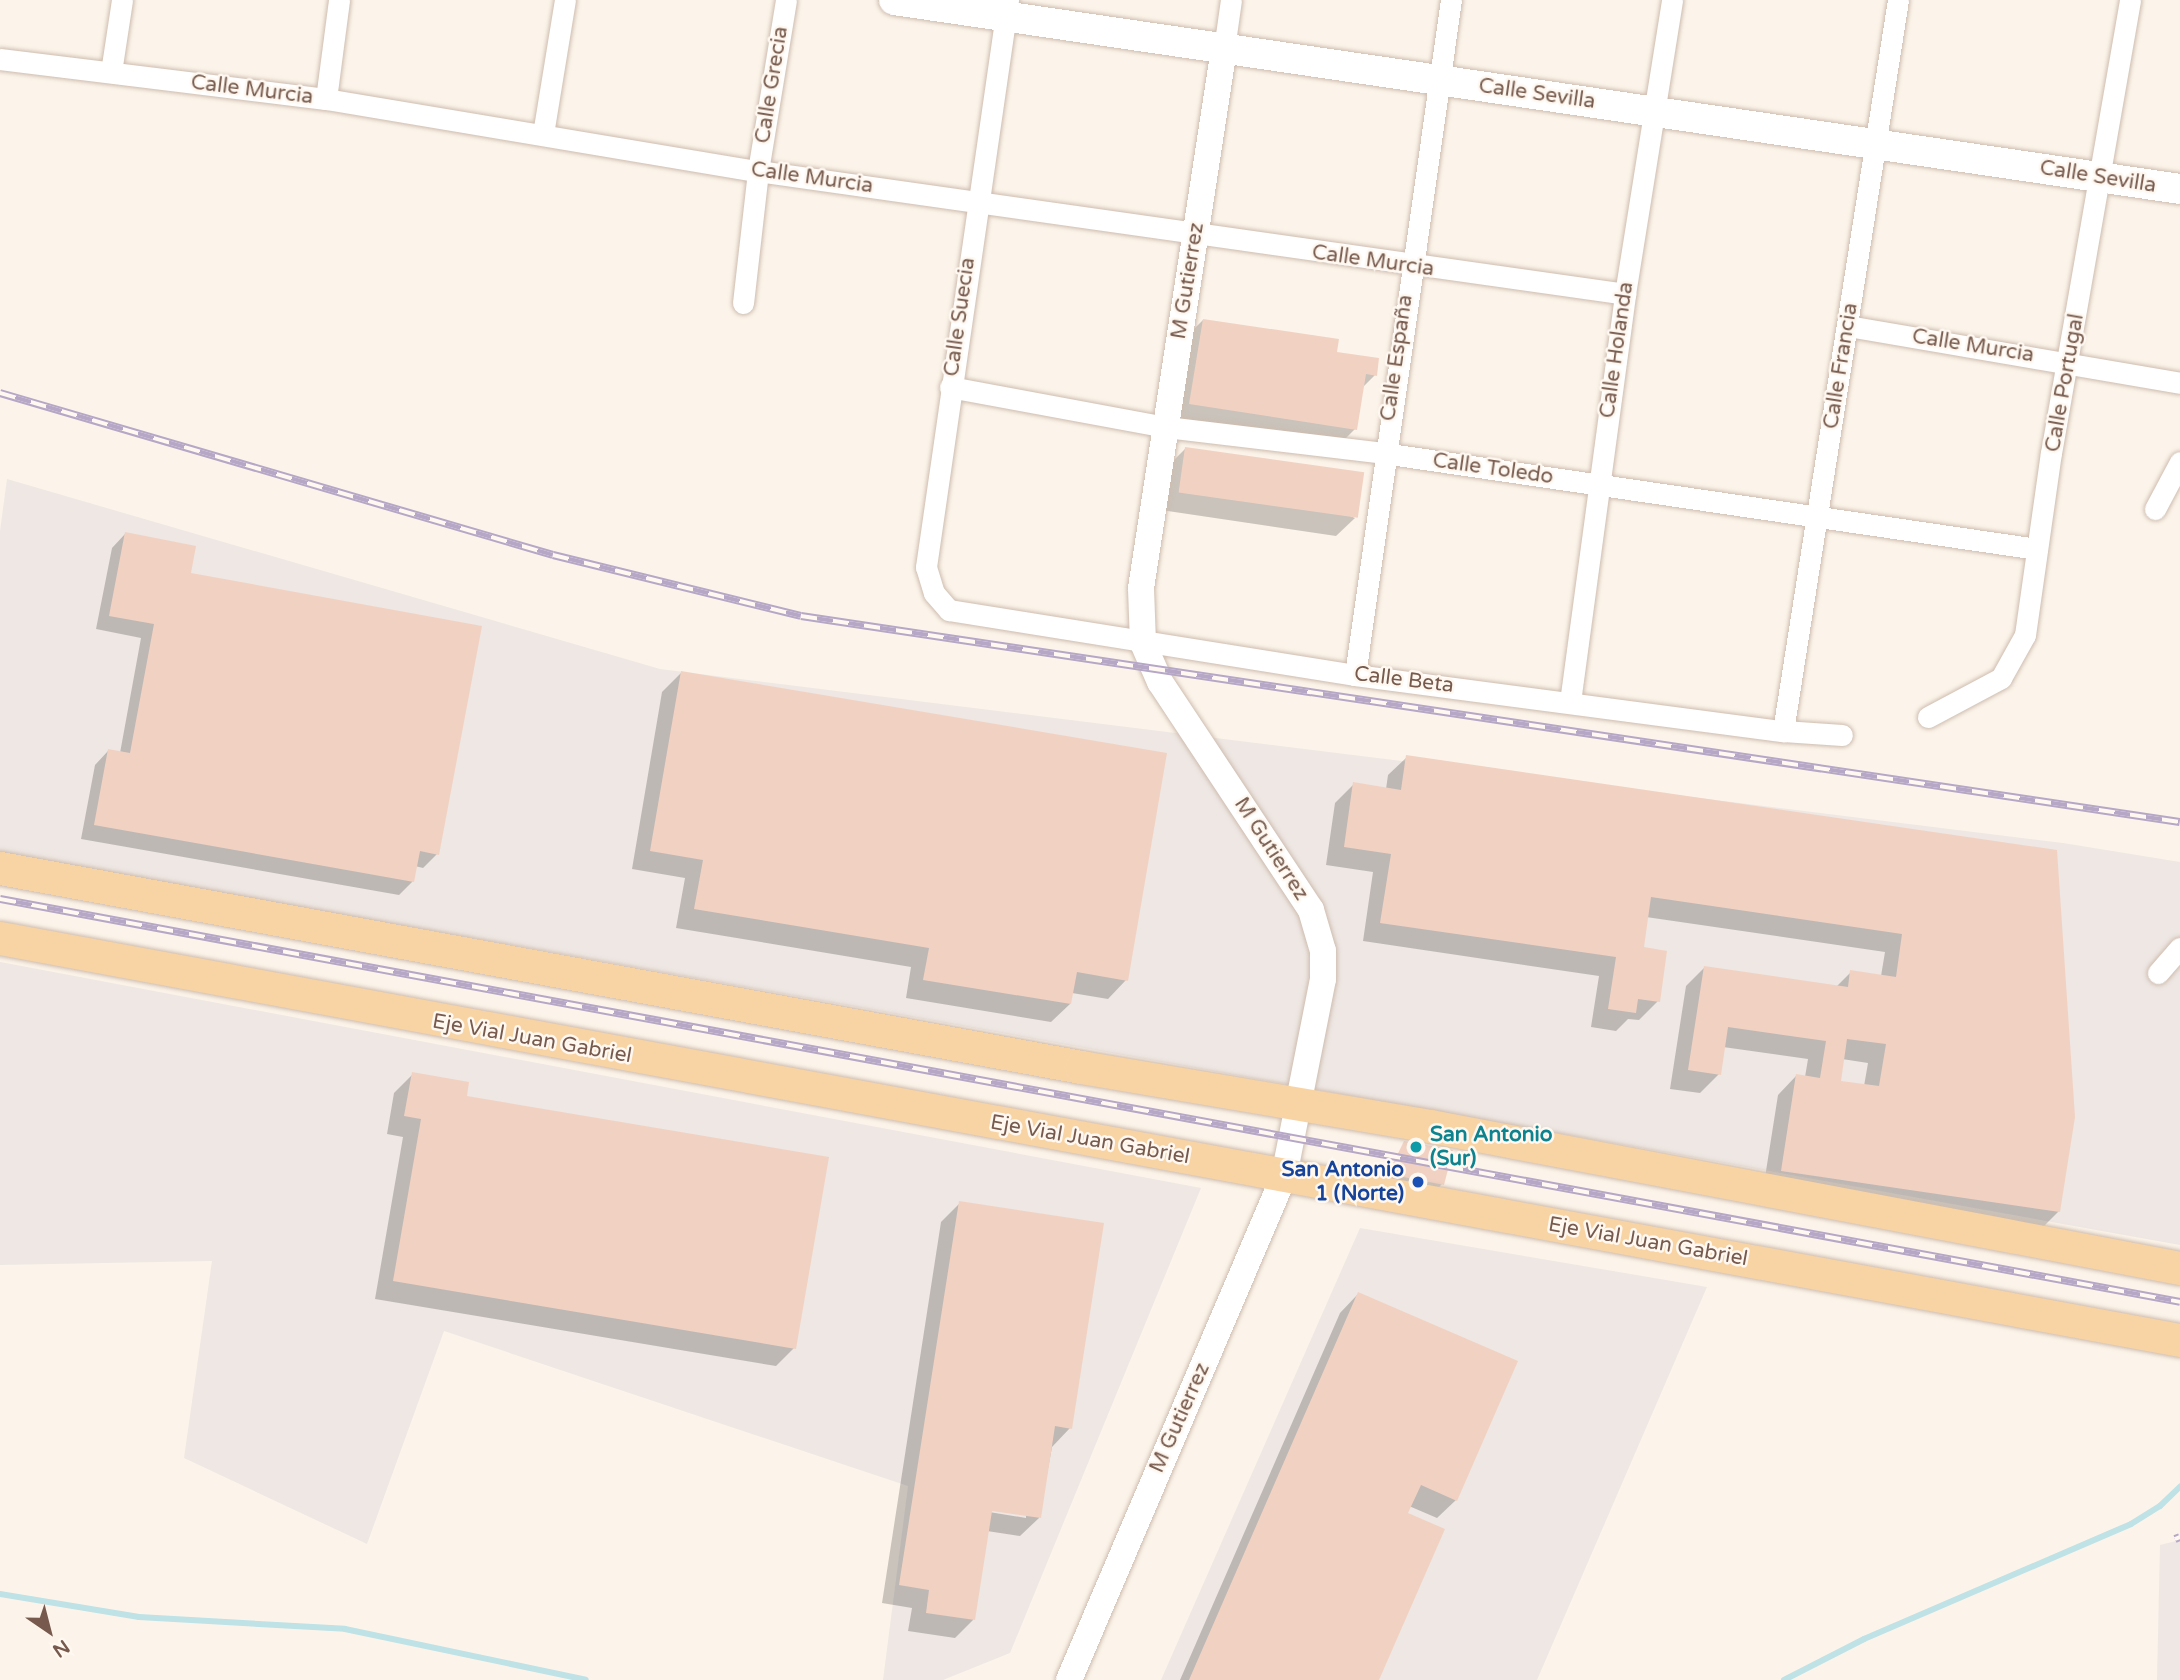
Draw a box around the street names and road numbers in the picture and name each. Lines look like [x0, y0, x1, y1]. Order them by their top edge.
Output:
street label: Calle Grecia [750, 25, 794, 145]
street label: Calle Murcia [189, 70, 315, 110]
street label: Calle Sevilla [1477, 73, 1597, 115]
street label: Calle Sevilla [2038, 155, 2158, 199]
street label: Calle Murcia [749, 157, 875, 199]
street label: M Gutierrez [1166, 221, 1210, 341]
street label: Calle Murcia [1310, 240, 1436, 282]
street label: Calle Suecia [939, 256, 981, 378]
street label: Calle Holanda [1595, 280, 1639, 420]
street label: Calle España [1376, 293, 1418, 423]
street label: Calle Francia [1819, 301, 1863, 431]
street label: Calle Portugal [2040, 312, 2090, 454]
street label: Calle Murcia [1910, 324, 2036, 368]
street label: Calle Toledo [1431, 448, 1555, 490]
street label: Calle Beta [1353, 661, 1455, 699]
street label: M Gutierrez [1228, 793, 1314, 905]
street label: Eje Vial Juan Gabriel [430, 1009, 634, 1069]
street label: Eje Vial Juan Gabriel [988, 1110, 1192, 1170]
street label: Eje Vial Juan Gabriel [1546, 1212, 1750, 1272]
street label: M Gutierrez [1145, 1359, 1215, 1477]

